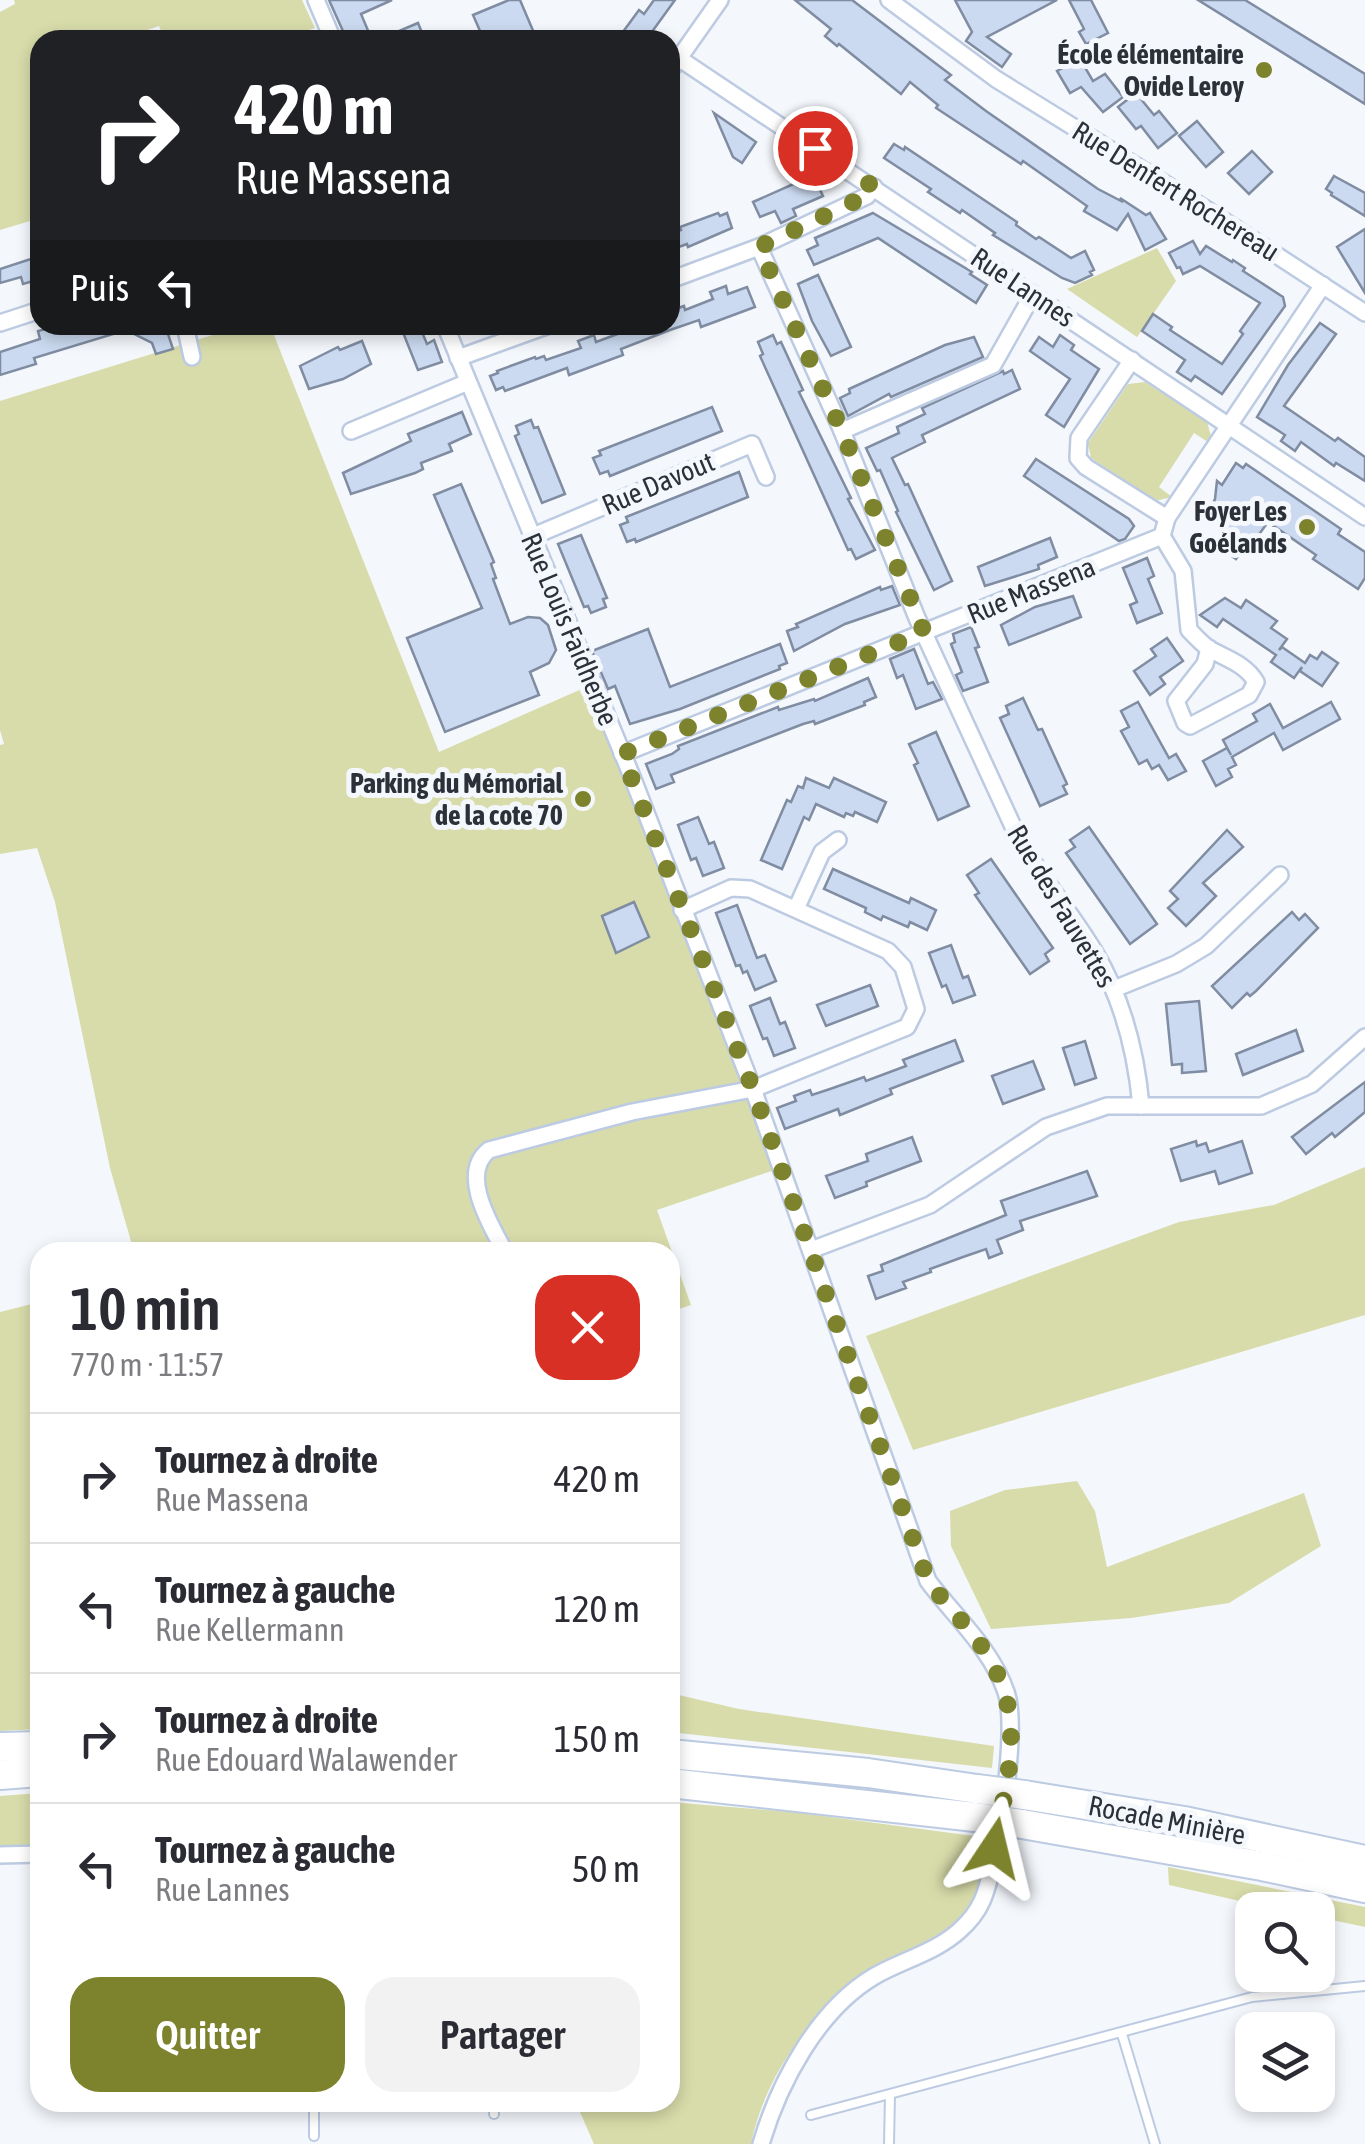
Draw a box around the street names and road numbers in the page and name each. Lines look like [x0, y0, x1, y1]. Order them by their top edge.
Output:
street label: Rue Denfert Rochereau [1067, 114, 1285, 268]
street label: Rue Lannes [965, 241, 1081, 333]
street label: Rue Davout [597, 445, 719, 521]
street label: Rue Louis Faidherbe [515, 528, 625, 730]
street label: Rue Massena [962, 550, 1100, 630]
street label: Rue des Fauvettes [1001, 819, 1123, 993]
street label: Rocade Minière [1086, 1789, 1248, 1851]

